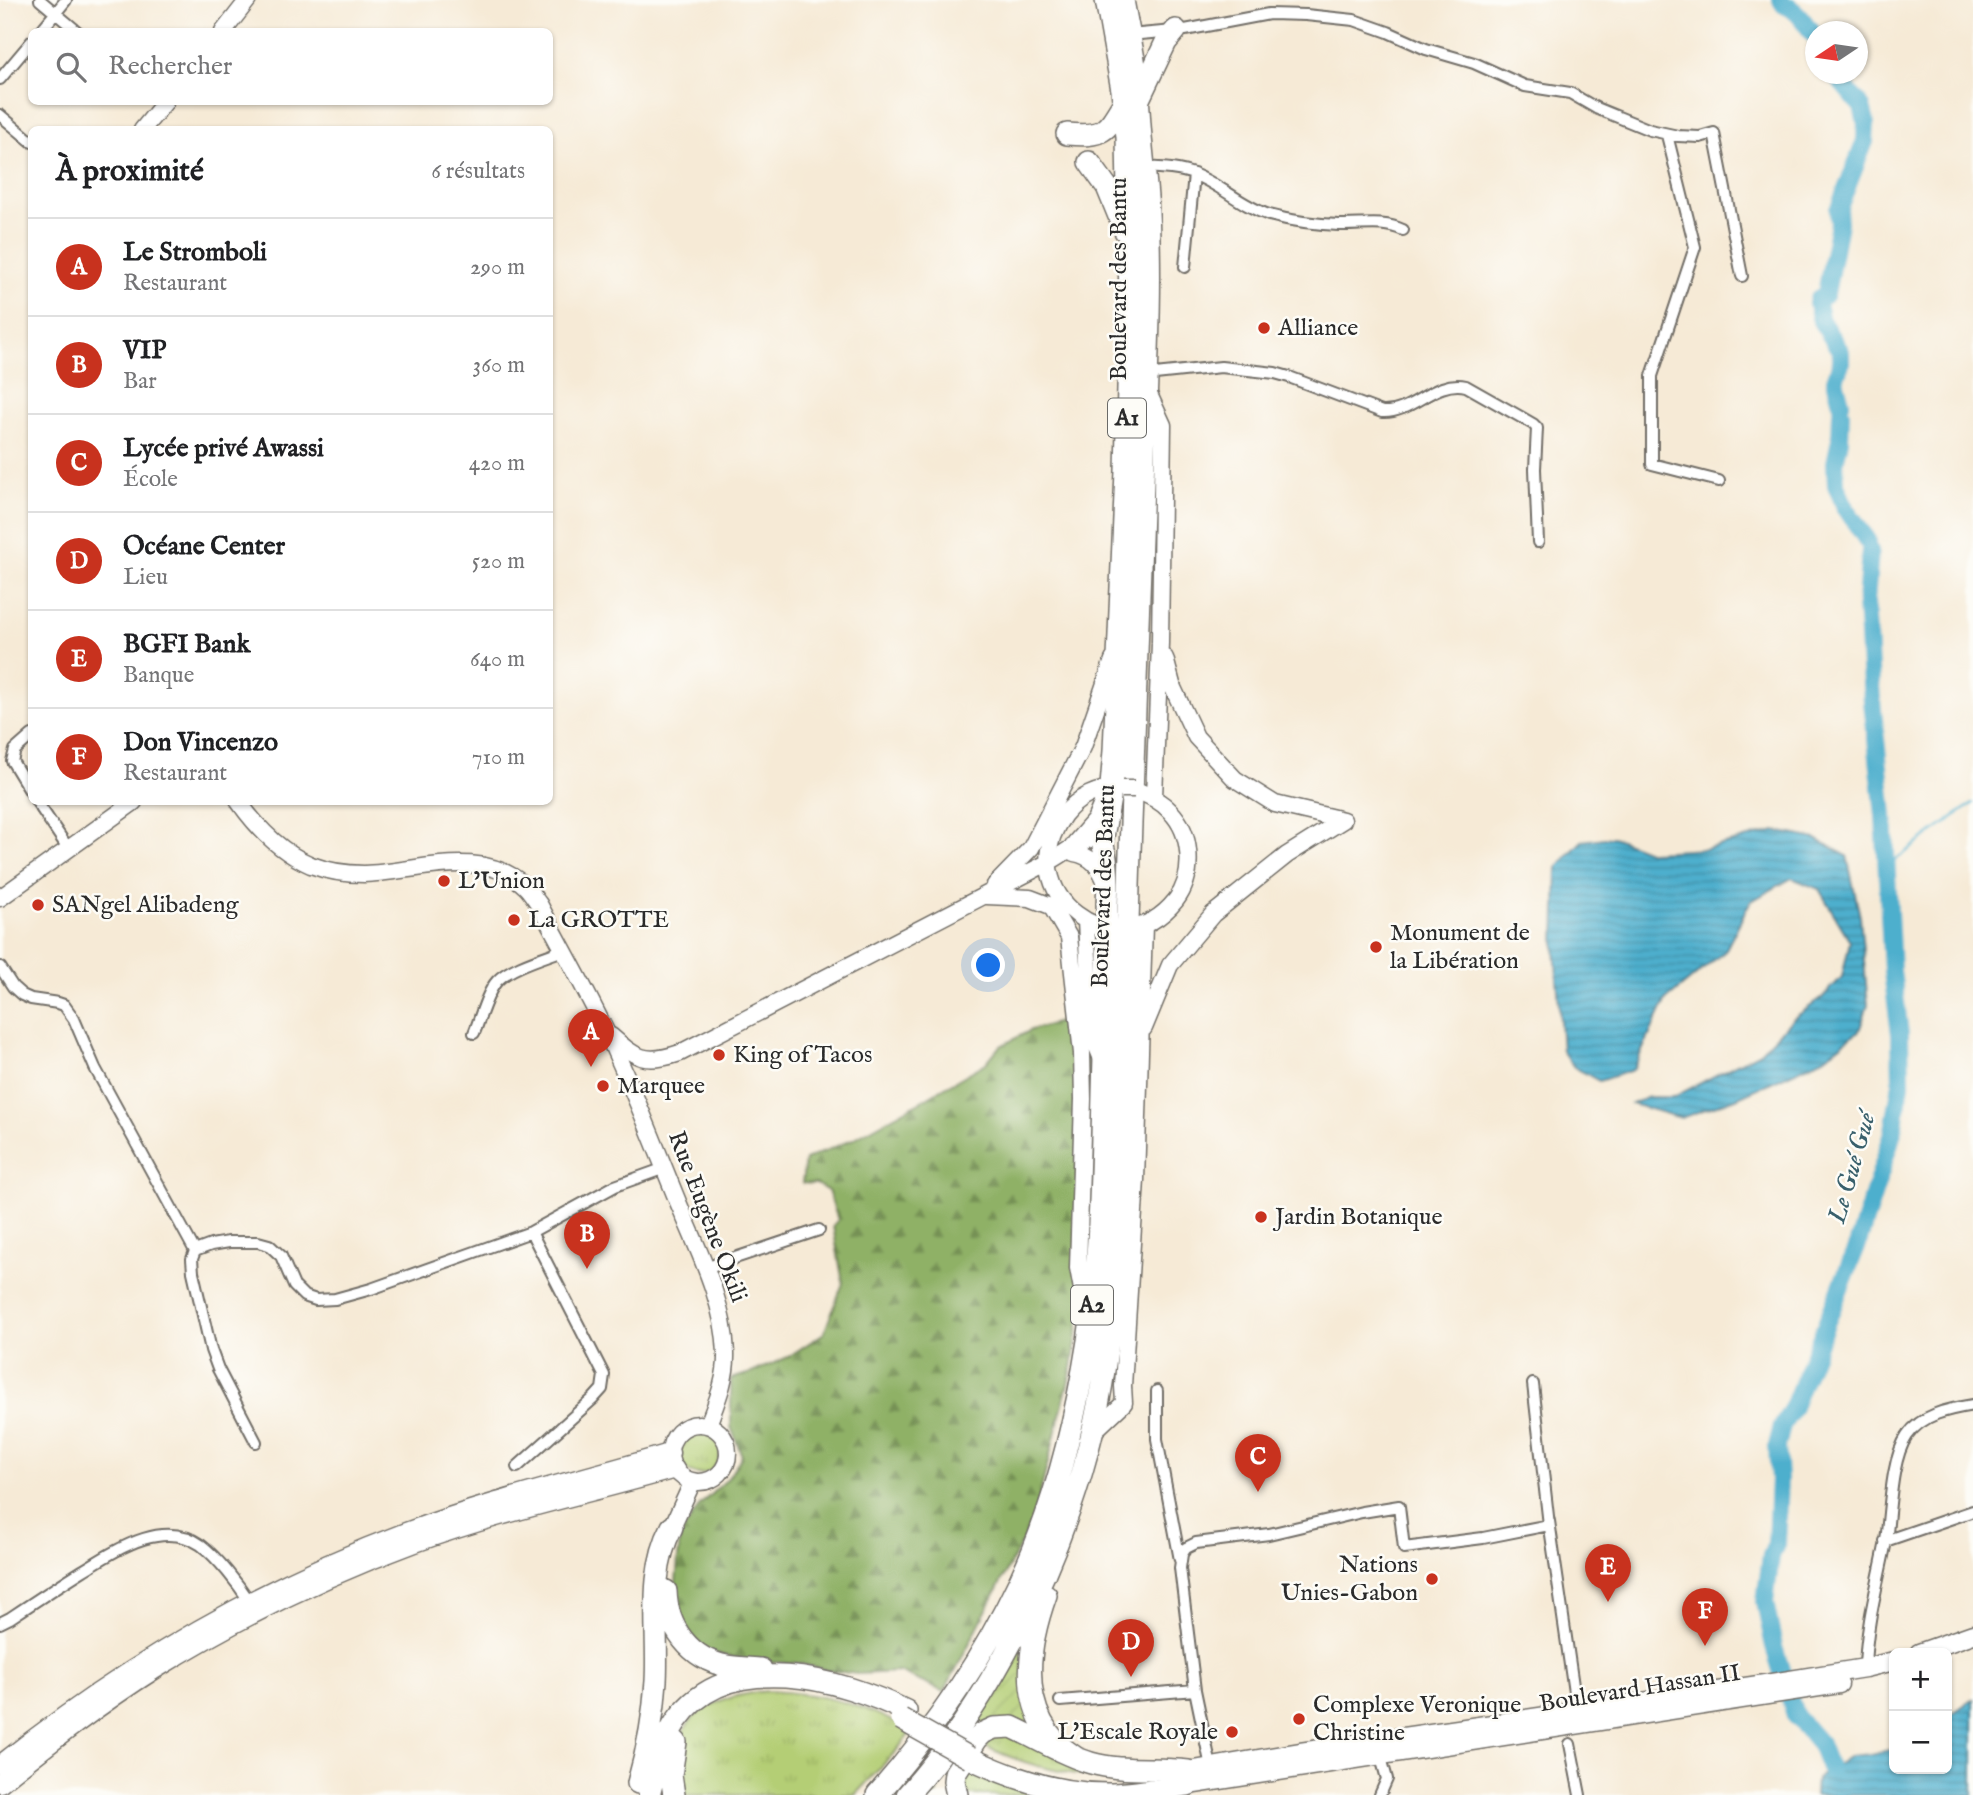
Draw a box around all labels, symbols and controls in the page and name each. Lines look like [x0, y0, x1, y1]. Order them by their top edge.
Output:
north arrow [1805, 21, 1868, 84]
search box [28, 28, 553, 105]
icon: search [52, 48, 90, 86]
text: Rechercher [108, 50, 232, 83]
text: À proximité [56, 153, 204, 191]
text: 6 résultats [431, 157, 525, 186]
street label: Boulevard des Bantu [1104, 177, 1135, 381]
text: Le Stromboli [123, 236, 267, 269]
text: A [71, 253, 87, 282]
text: 290 m [470, 253, 525, 282]
text: Restaurant [123, 269, 227, 298]
place label: Alliance [1277, 313, 1358, 344]
marker: Alliance [1256, 320, 1272, 336]
text: VIP [123, 334, 166, 367]
text: B [71, 351, 87, 380]
text: 360 m [473, 351, 525, 380]
text: Bar [123, 367, 157, 396]
road number: A1 [1108, 398, 1146, 438]
text: Lycée privé Awassi [123, 432, 324, 465]
text: C [71, 449, 87, 478]
text: 420 m [469, 449, 525, 478]
text: École [123, 465, 178, 494]
text: Océane Center [123, 530, 285, 563]
text: D [70, 547, 88, 576]
text: 520 m [472, 547, 525, 576]
text: Lieu [123, 563, 168, 592]
text: BGFI Bank [123, 628, 250, 661]
text: E [71, 645, 87, 674]
text: 640 m [470, 645, 525, 674]
text: Banque [123, 661, 194, 690]
text: Don Vincenzo [123, 726, 278, 759]
text: F [72, 743, 86, 772]
text: 710 m [472, 743, 525, 772]
text: Restaurant [123, 759, 227, 788]
street label: Boulevard des Bantu [1085, 784, 1123, 988]
place label: L’Union [458, 866, 545, 897]
marker: L’Union [436, 873, 452, 889]
place label: SANgel Alibadeng [52, 890, 239, 921]
marker: SANgel Alibadeng [30, 897, 46, 913]
place label: La GROTTE [528, 905, 669, 936]
marker: La GROTTE [506, 912, 522, 928]
place label: Monument de la Libération [1390, 918, 1530, 977]
marker: Monument de la Libération [1368, 939, 1384, 955]
your location [971, 948, 1005, 982]
pin: A [568, 1009, 614, 1067]
place label: King of Tacos [733, 1040, 872, 1071]
marker: King of Tacos [711, 1047, 727, 1063]
place label: Marquee [617, 1071, 705, 1102]
marker: Marquee [595, 1078, 611, 1094]
water label: Le Gué Gué [1820, 1105, 1885, 1228]
street label: Rue Eugène Okili [660, 1127, 754, 1307]
place label: Jardin Botanique [1272, 1202, 1442, 1233]
marker: Jardin Botanique [1253, 1209, 1269, 1225]
pin: B [564, 1211, 610, 1269]
road number: A2 [1071, 1286, 1113, 1324]
pin: C [1235, 1434, 1281, 1492]
pin: E [1585, 1544, 1631, 1602]
place label: Nations Unies-Gabon [1281, 1550, 1418, 1609]
marker: Nations Unies-Gabon [1424, 1571, 1440, 1587]
pin: F [1682, 1588, 1728, 1646]
pin: D [1108, 1619, 1154, 1677]
map controls [1889, 1648, 1952, 1774]
button: + [1889, 1648, 1952, 1711]
street label: Boulevard Hassan II [1537, 1658, 1743, 1720]
place label: Complexe Veronique Christine [1313, 1690, 1521, 1749]
marker: Complexe Veronique Christine [1291, 1711, 1307, 1727]
button: − [1889, 1711, 1952, 1774]
place label: L'Escale Royale [1057, 1717, 1218, 1748]
marker: L'Escale Royale [1224, 1724, 1240, 1740]

